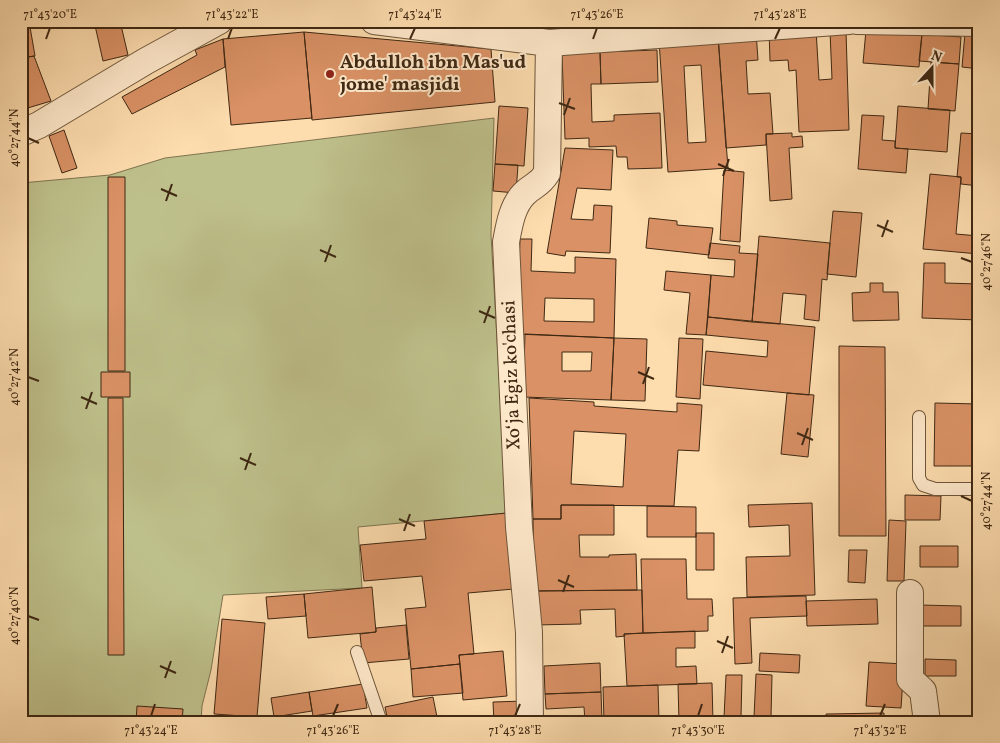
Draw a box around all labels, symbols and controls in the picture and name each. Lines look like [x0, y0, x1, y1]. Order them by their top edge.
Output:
text: 71°43'20"E [23, 7, 77, 23]
text: 71°43'22"E [205, 7, 259, 23]
text: 71°43'24"E [388, 7, 442, 23]
text: 71°43'26"E [571, 7, 623, 23]
text: 71°43'28"E [754, 7, 806, 23]
north arrow [908, 42, 958, 92]
text: N [928, 47, 944, 68]
place label: Abdulloh ibn Mas'ud jome' masjidi [340, 50, 526, 98]
marker: Abdulloh ibn Mas'ud jome' masjidi [324, 68, 336, 80]
text: 40°27'44"N [7, 109, 23, 167]
text: 40°27'46"N [979, 233, 995, 291]
street label: Xoʻja Egiz ko'chasi [496, 299, 528, 450]
text: 40°27'42"N [7, 348, 23, 406]
text: 40°27'44"N [979, 472, 995, 530]
text: 40°27'40"N [7, 587, 23, 645]
text: 71°43'24"E [124, 723, 178, 739]
text: 71°43'26"E [307, 723, 359, 739]
text: 71°43'28"E [489, 723, 541, 739]
text: 71°43'30"E [671, 723, 725, 739]
text: 71°43'32"E [854, 723, 906, 739]

